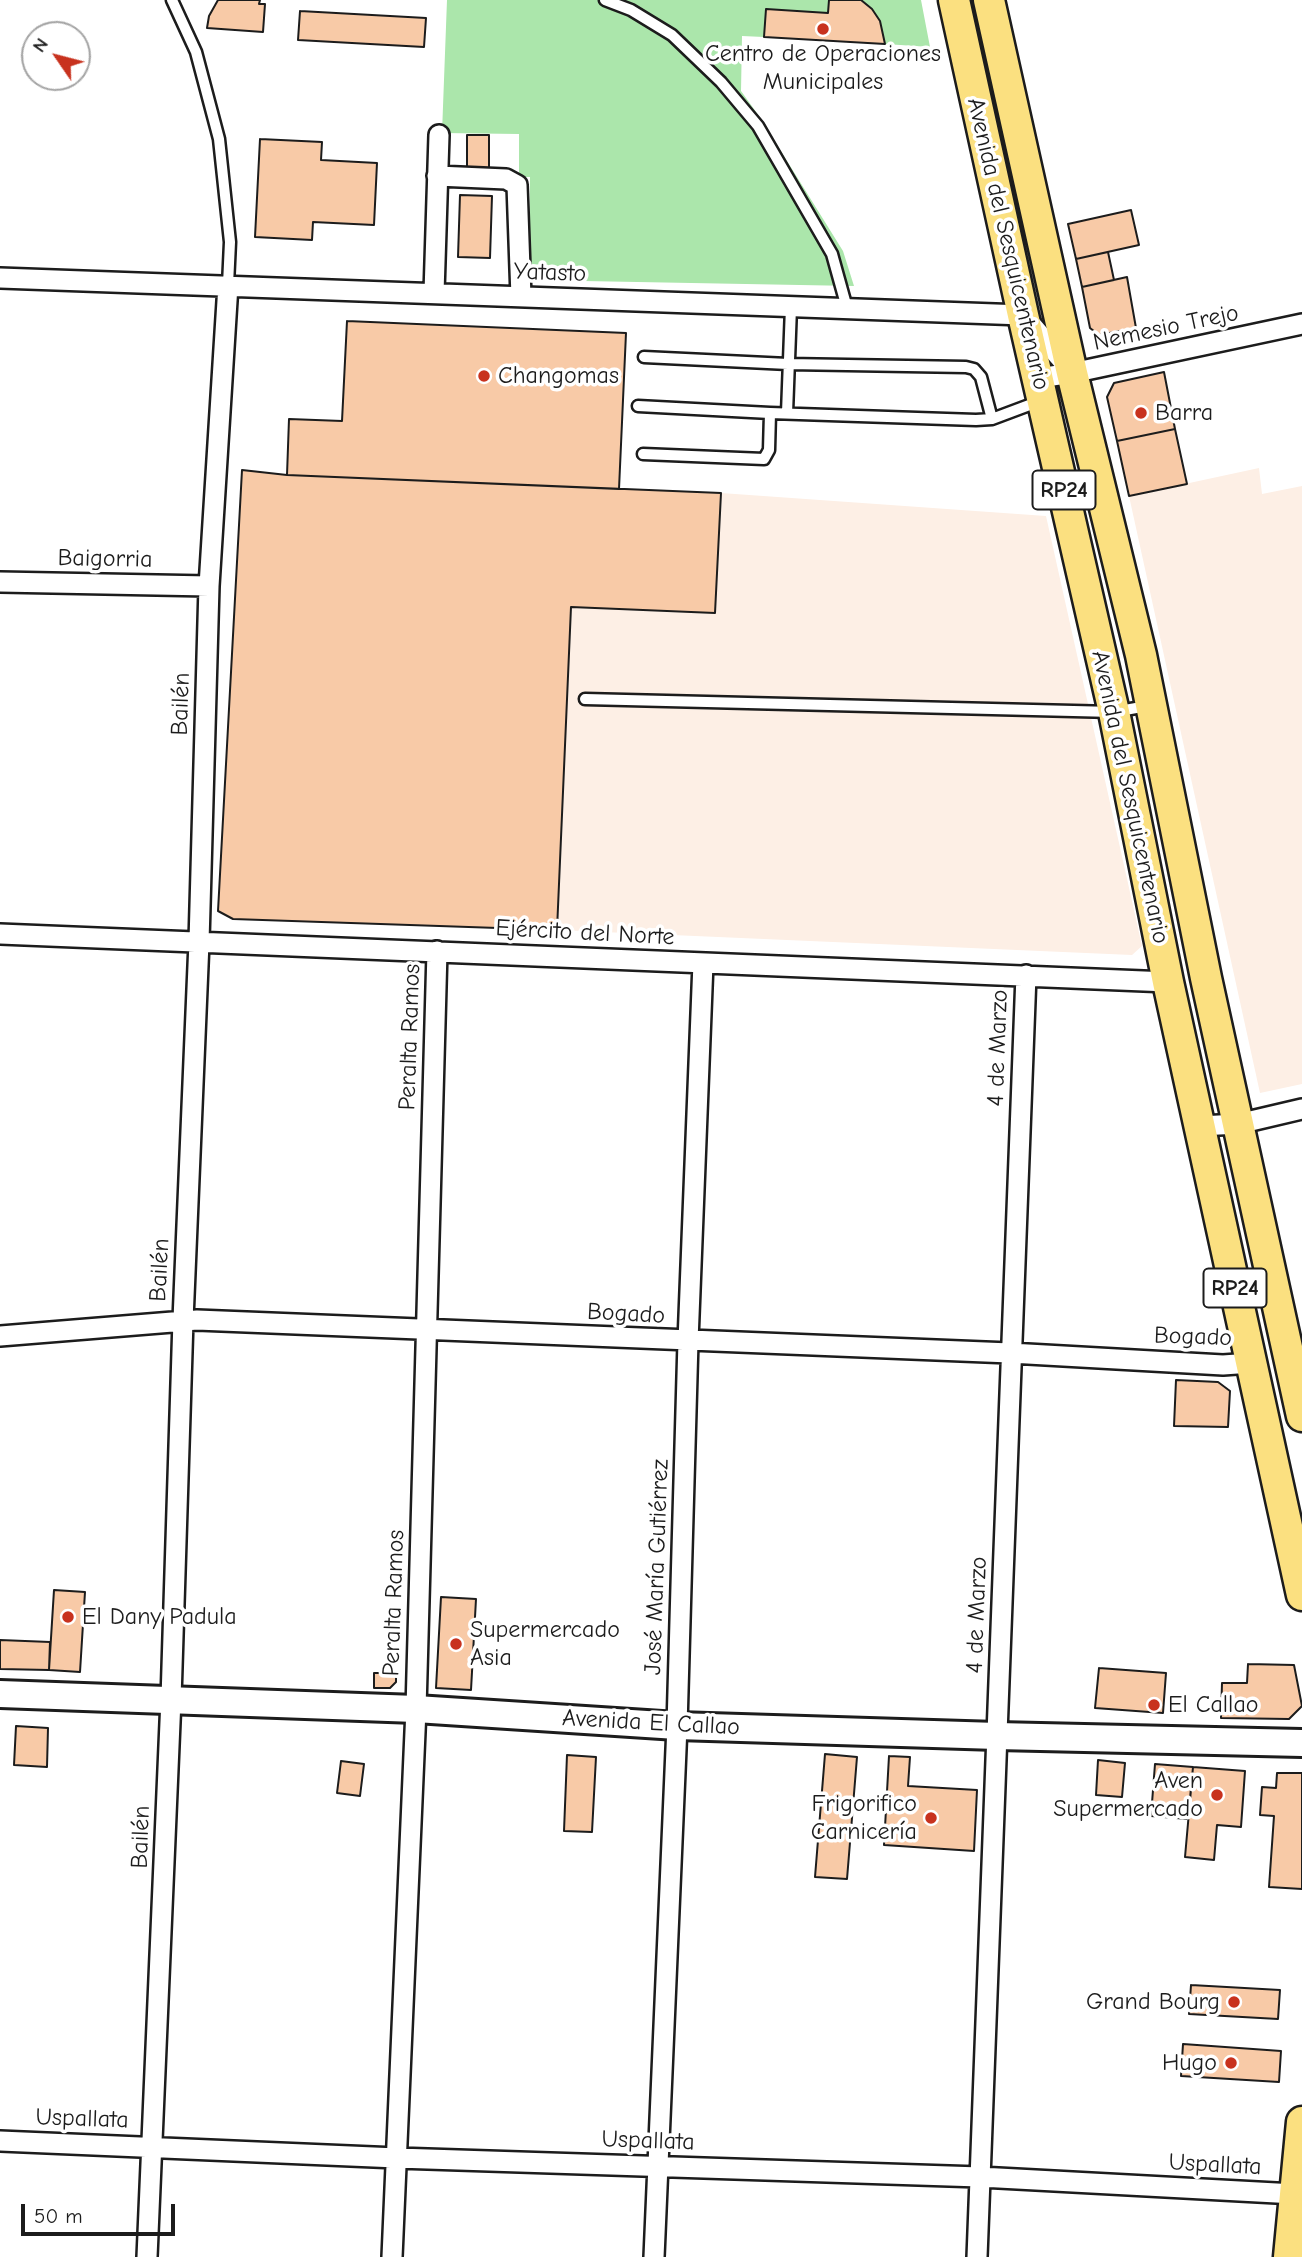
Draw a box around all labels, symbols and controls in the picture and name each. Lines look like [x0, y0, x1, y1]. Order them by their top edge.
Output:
north arrow [21, 21, 91, 91]
marker: Centro de Operaciones Municipales [815, 21, 831, 37]
text: N [28, 34, 53, 56]
place label: Centro de Operaciones Municipales [705, 40, 941, 96]
street label: Avenida del Sesquicentenario [960, 95, 1056, 393]
street label: Yatasto [513, 257, 587, 289]
street label: Nemesio Trejo [1091, 299, 1241, 357]
place label: Changomas [498, 362, 619, 390]
marker: Changomas [476, 368, 492, 384]
place label: Barra [1155, 399, 1213, 427]
marker: Barra [1133, 405, 1149, 421]
road number: RP24 [1032, 470, 1096, 510]
street label: Baigorria [57, 544, 153, 574]
street label: Avenida del Sesquicentenario [1085, 648, 1175, 946]
street label: Bailén [166, 672, 196, 736]
street label: Ejército del Norte [495, 914, 675, 952]
street label: Peralta Ramos [393, 963, 427, 1111]
street label: 4 de Marzo [982, 989, 1014, 1107]
street label: Bailén [144, 1238, 176, 1302]
road number: RP24 [1204, 1268, 1266, 1308]
street label: Bogado [586, 1298, 666, 1330]
street label: Bogado [1153, 1321, 1233, 1353]
street label: José María Gutiérrez [639, 1458, 675, 1676]
street label: Peralta Ramos [377, 1529, 411, 1677]
street label: 4 de Marzo [961, 1556, 993, 1674]
place label: El Dany Padula [82, 1603, 237, 1631]
marker: El Dany Padula [60, 1609, 76, 1625]
place label: Supermercado Asia [470, 1616, 620, 1672]
marker: Supermercado Asia [448, 1636, 464, 1652]
place label: El Callao [1168, 1691, 1258, 1719]
marker: El Callao [1146, 1697, 1162, 1713]
street label: Avenida El Callao [561, 1704, 741, 1742]
place label: Aven Supermercado [1053, 1767, 1203, 1823]
marker: Aven Supermercado [1209, 1787, 1225, 1803]
place label: Frigorifico Carnicería [811, 1790, 917, 1846]
street label: Bailén [126, 1805, 156, 1869]
marker: Frigorifico Carnicería [923, 1810, 939, 1826]
place label: Grand Bourg [1086, 1988, 1220, 2016]
marker: Grand Bourg [1226, 1994, 1242, 2010]
place label: Hugo [1162, 2049, 1217, 2077]
marker: Hugo [1223, 2055, 1239, 2071]
street label: Uspallata [35, 2103, 129, 2135]
street label: Uspallata [601, 2125, 695, 2157]
street label: Uspallata [1168, 2148, 1262, 2182]
scale bar [24, 2190, 178, 2234]
text: 50 m [34, 2204, 83, 2228]

